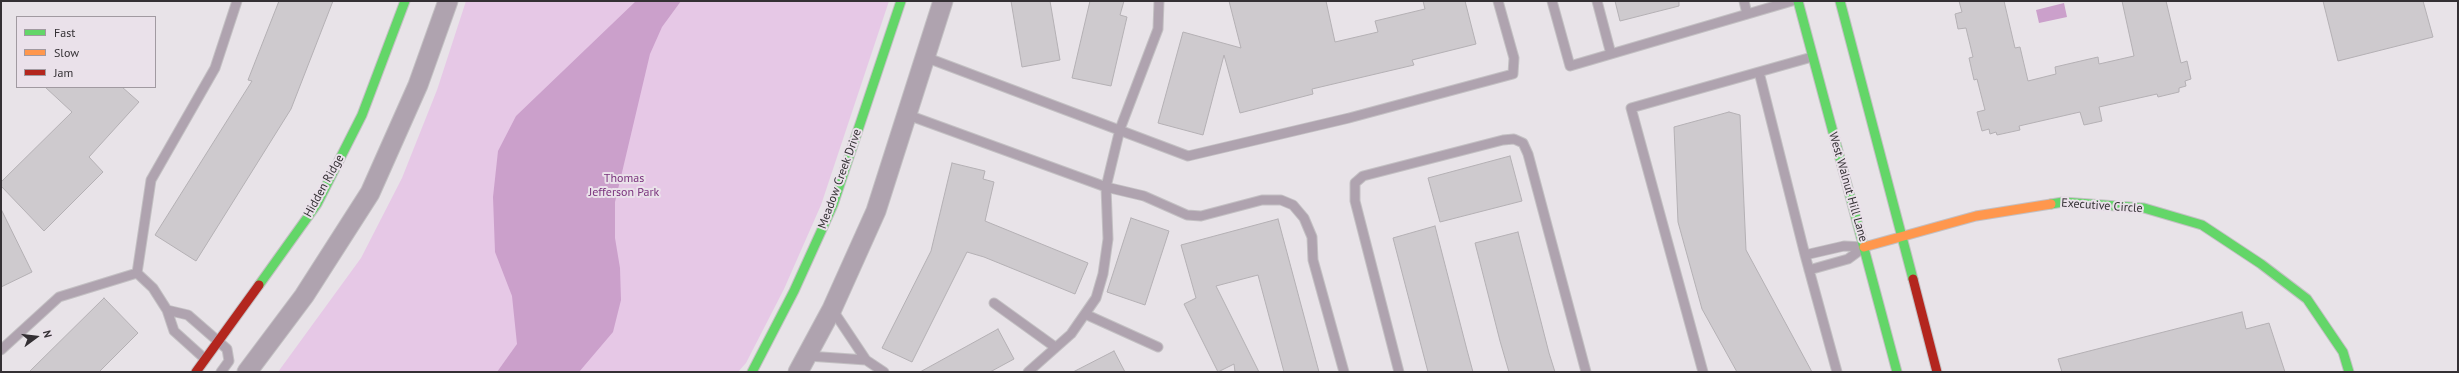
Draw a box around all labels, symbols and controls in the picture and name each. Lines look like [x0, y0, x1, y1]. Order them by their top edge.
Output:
legend [16, 16, 156, 88]
text: Fast [54, 25, 75, 40]
text: Slow [54, 45, 79, 60]
text: Jam [54, 65, 73, 80]
street label: Meadow Creek Drive [815, 127, 865, 231]
street label: West Walnut Hill Lane [1825, 131, 1871, 243]
street label: Hidden Ridge [301, 152, 347, 220]
park label: Thomas Jefferson Park [589, 172, 659, 200]
street label: Executive Circle [2061, 196, 2143, 216]
north arrow [16, 317, 56, 357]
text: N [40, 329, 55, 339]

